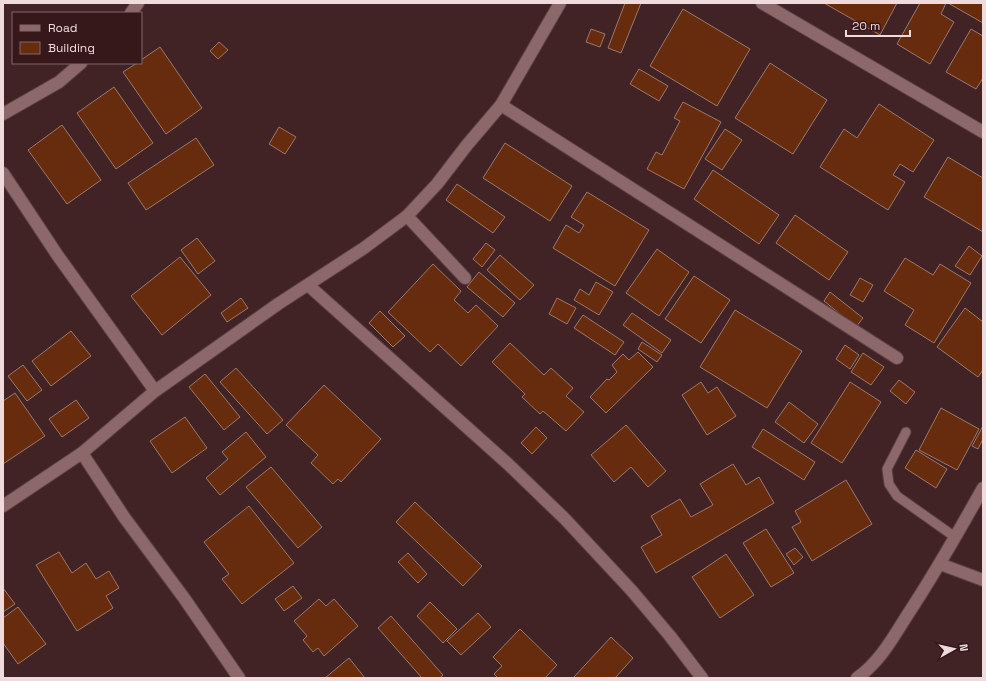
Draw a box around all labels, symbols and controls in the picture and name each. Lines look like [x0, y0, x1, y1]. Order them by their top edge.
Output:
legend [12, 12, 142, 64]
scale bar [846, 12, 910, 38]
text: 20 m [852, 18, 880, 34]
text: Road [48, 20, 77, 36]
text: Building [48, 40, 95, 56]
north arrow [934, 629, 974, 669]
text: N [956, 643, 971, 652]

